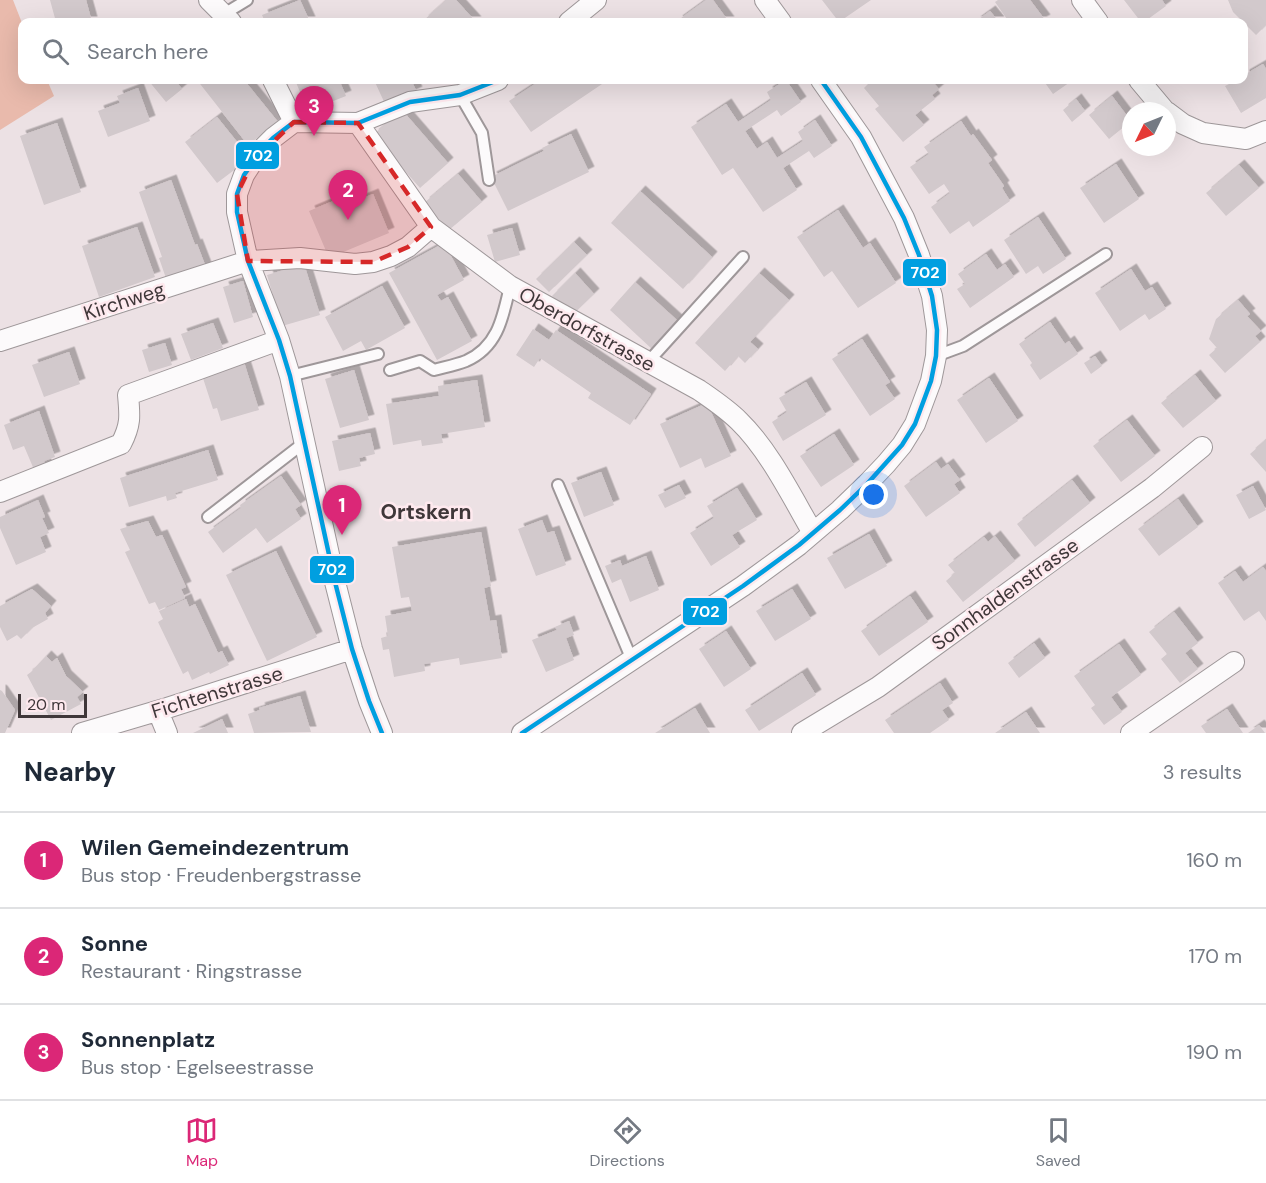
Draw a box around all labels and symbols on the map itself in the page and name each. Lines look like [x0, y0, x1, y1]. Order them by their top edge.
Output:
pin: 3 [294, 86, 334, 136]
north arrow [1122, 102, 1176, 156]
line badge: 702 [235, 141, 280, 170]
text: 702 [244, 145, 272, 166]
pin: 2 [328, 170, 368, 220]
line badge: 702 [902, 258, 947, 287]
text: 702 [911, 262, 939, 283]
street label: Kirchweg [80, 276, 168, 326]
street label: Oberdorfstrasse [514, 281, 660, 377]
your location [859, 480, 888, 509]
pin: 1 [322, 486, 362, 535]
district label: Ortskern [381, 498, 471, 526]
street label: Sonnhaldenstrasse [926, 532, 1084, 656]
line badge: 702 [309, 555, 355, 584]
text: 702 [318, 559, 346, 580]
line badge: 702 [682, 597, 728, 626]
text: 702 [691, 601, 719, 622]
street label: Fichtenstrasse [148, 660, 286, 724]
scale bar [18, 691, 87, 718]

